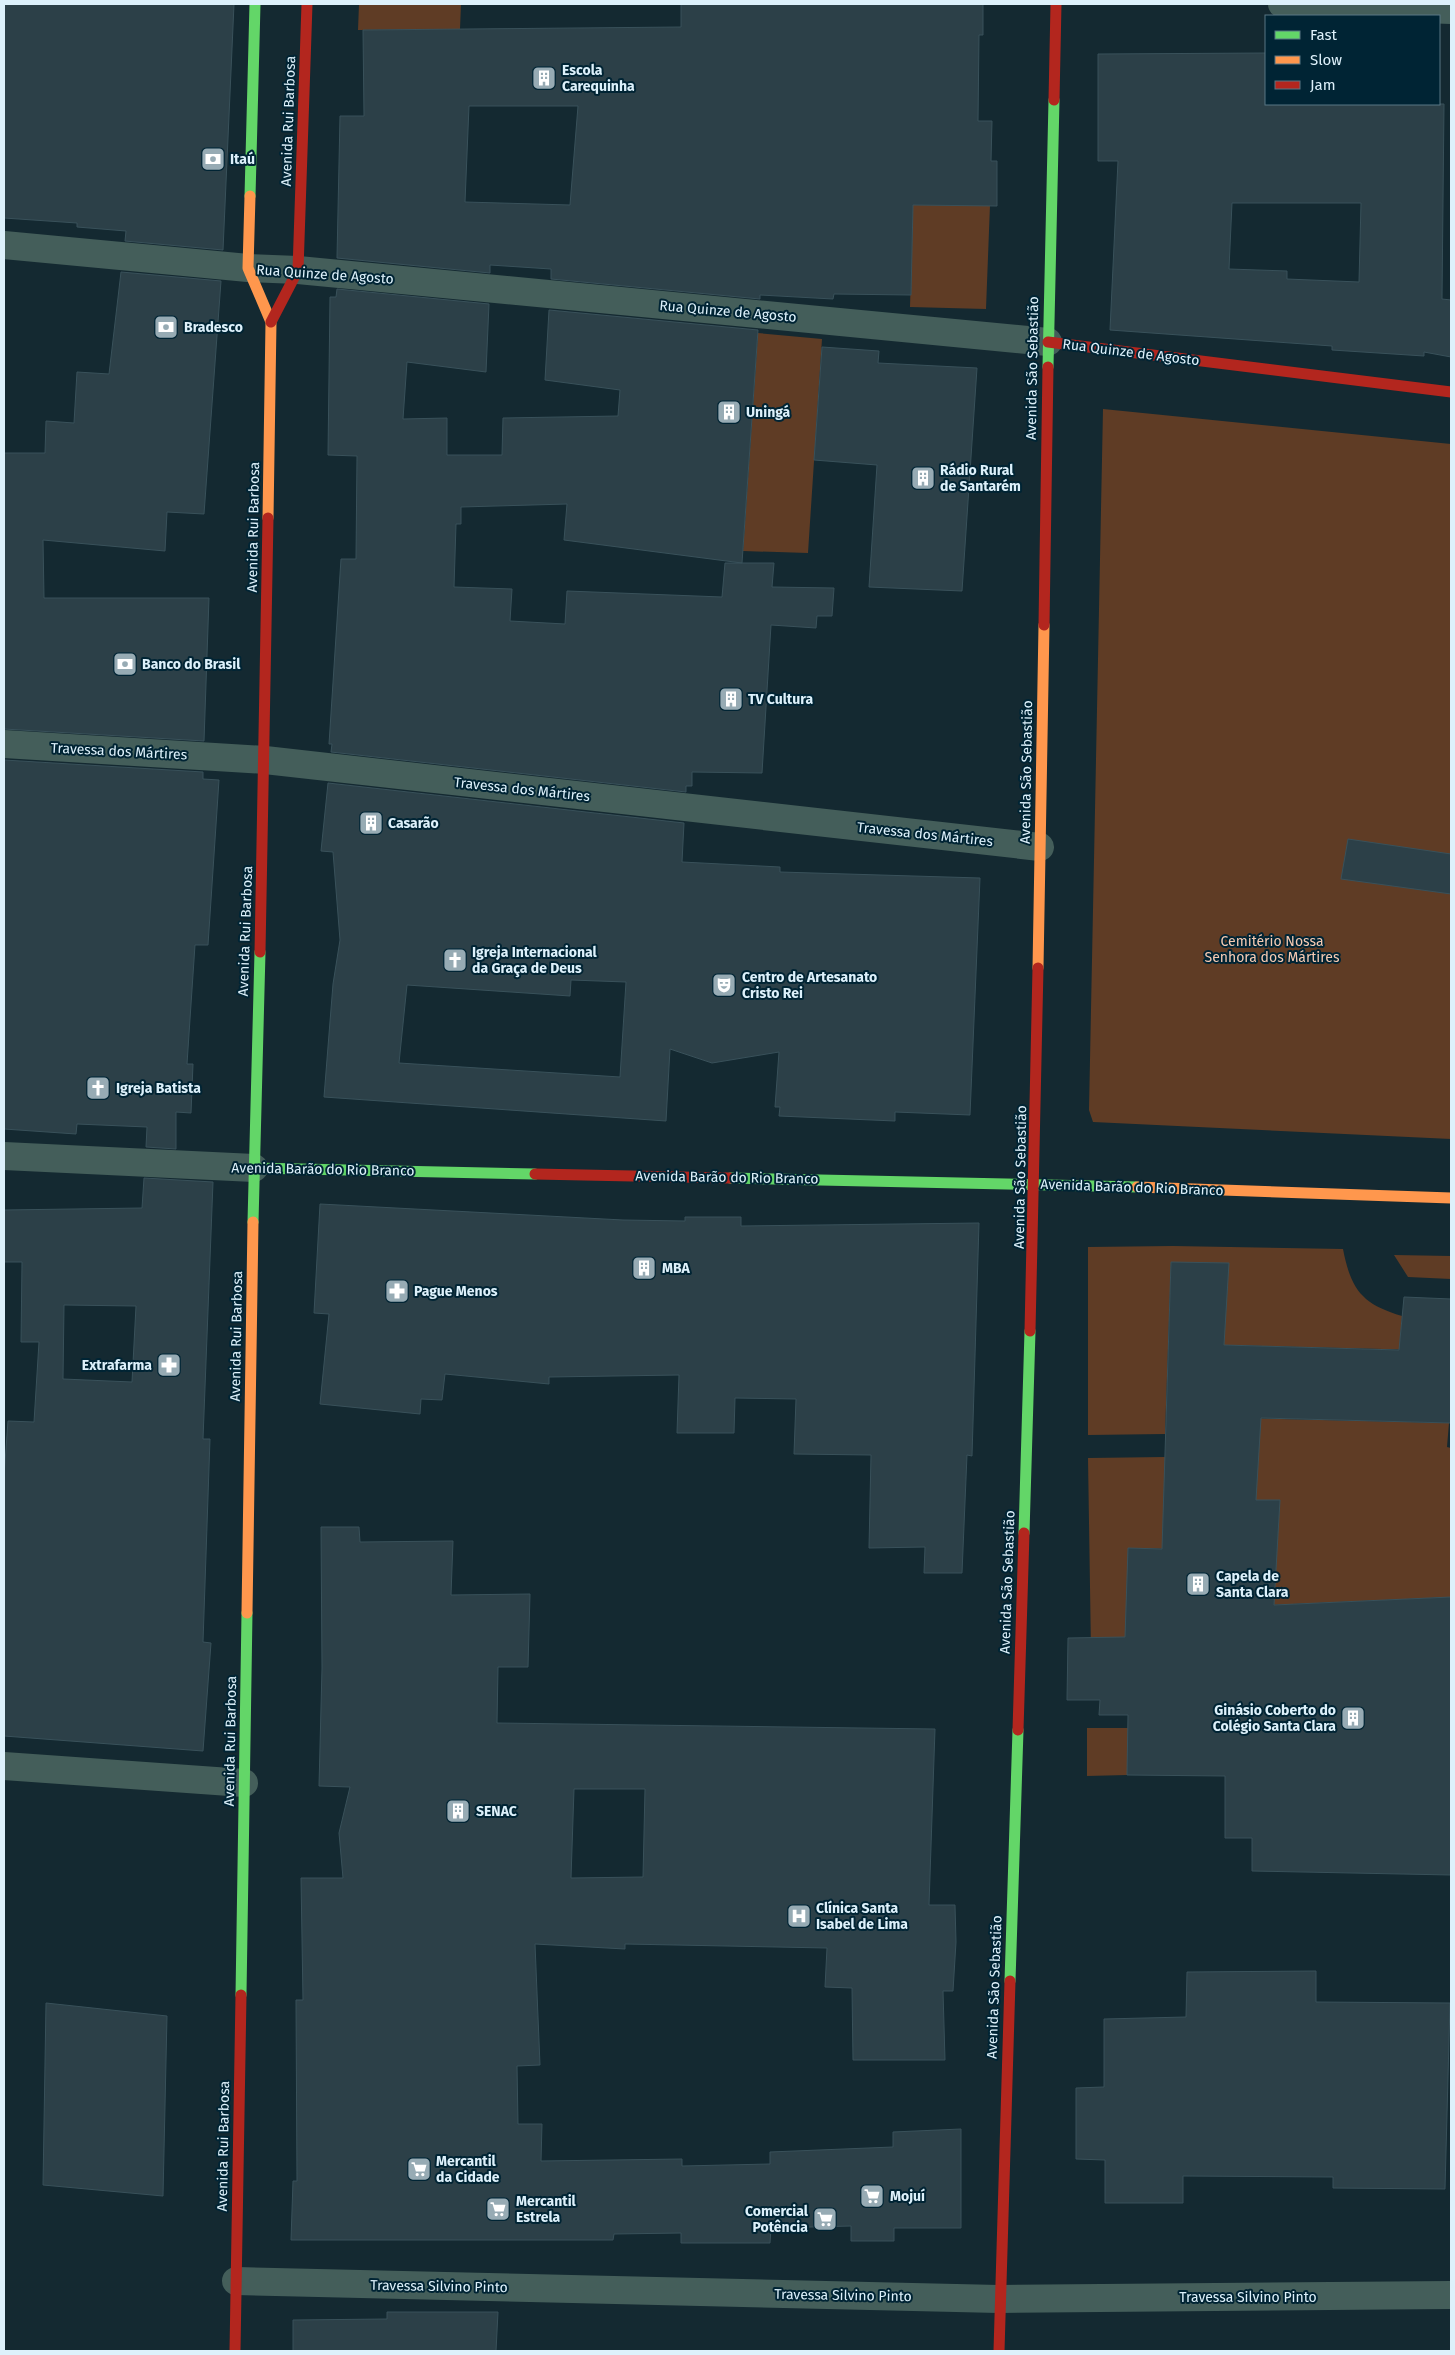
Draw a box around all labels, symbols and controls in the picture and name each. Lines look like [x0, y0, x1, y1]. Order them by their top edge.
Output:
legend [1265, 15, 1440, 105]
text: Fast [1310, 26, 1337, 44]
text: Slow [1310, 51, 1342, 69]
street label: Avenida Rui Barbosa [278, 55, 299, 187]
place label: Escola Carequinha [562, 62, 635, 95]
building icon: Escola Carequinha [531, 65, 557, 91]
text: Jam [1310, 76, 1336, 94]
bank icon: Itaú [200, 146, 226, 172]
place label: Itaú [230, 151, 255, 168]
street label: Rua Quinze de Agosto [256, 261, 394, 288]
street label: Avenida São Sebastião [1023, 296, 1042, 440]
street label: Rua Quinze de Agosto [659, 297, 797, 326]
bank icon: Bradesco [153, 314, 179, 340]
place label: Bradesco [184, 319, 243, 336]
street label: Rua Quinze de Agosto [1062, 336, 1200, 369]
building icon: Uningá [716, 399, 742, 425]
place label: Uningá [746, 404, 791, 421]
street label: Avenida Rui Barbosa [244, 462, 263, 592]
place label: Rádio Rural de Santarém [940, 462, 1021, 495]
building icon: Rádio Rural de Santarém [910, 465, 936, 491]
bank icon: Banco do Brasil [112, 651, 138, 677]
place label: Banco do Brasil [142, 656, 241, 673]
building icon: TV Cultura [718, 686, 744, 712]
place label: TV Cultura [748, 691, 813, 708]
street label: Avenida São Sebastião [1017, 700, 1036, 844]
street label: Travessa dos Mártires [50, 739, 188, 764]
street label: Travessa dos Mártires [453, 774, 591, 805]
building icon: Casarão [358, 810, 384, 836]
place label: Casarão [388, 815, 439, 832]
street label: Travessa dos Mártires [856, 819, 994, 850]
street label: Avenida Rui Barbosa [235, 865, 256, 997]
park label: Cemitério Nossa Senhora dos Mártires [1205, 933, 1340, 966]
place label: Igreja Internacional da Graça de Deus [472, 944, 598, 978]
church icon: Igreja Internacional da Graça de Deus [442, 947, 468, 973]
place label: Centro de Artesanato Cristo Rei [742, 969, 877, 1002]
theatre icon: Centro de Artesanato Cristo Rei [711, 972, 737, 998]
church icon: Igreja Batista [85, 1075, 111, 1101]
place label: Igreja Batista [116, 1080, 201, 1097]
street label: Avenida São Sebastião [1011, 1105, 1030, 1249]
street label: Avenida Barão do Rio Branco [231, 1159, 415, 1180]
street label: Avenida Barão do Rio Branco [635, 1167, 819, 1188]
street label: Avenida Barão do Rio Branco [1040, 1176, 1224, 1199]
building icon: MBA [631, 1255, 657, 1281]
place label: MBA [662, 1260, 691, 1277]
street label: Avenida Rui Barbosa [227, 1271, 246, 1401]
pharmacy icon: Pague Menos [384, 1278, 410, 1304]
place label: Pague Menos [414, 1283, 498, 1300]
pharmacy icon: Extrafarma [156, 1352, 182, 1378]
place label: Extrafarma [82, 1357, 152, 1374]
street label: Avenida São Sebastião [996, 1510, 1019, 1654]
place label: Capela de Santa Clara [1216, 1568, 1289, 1601]
building icon: Capela de Santa Clara [1185, 1571, 1211, 1597]
street label: Avenida Rui Barbosa [221, 1676, 240, 1806]
place label: Ginásio Coberto do Colégio Santa Clara [1213, 1702, 1336, 1735]
building icon: Ginásio Coberto do Colégio Santa Clara [1340, 1705, 1366, 1731]
building icon: SENAC [445, 1798, 471, 1824]
place label: SENAC [476, 1803, 517, 1820]
place label: Clínica Santa Isabel de Lima [816, 1900, 908, 1933]
hospital icon: Clínica Santa Isabel de Lima [786, 1903, 812, 1929]
street label: Avenida São Sebastião [983, 1915, 1006, 2059]
street label: Avenida Rui Barbosa [214, 2081, 233, 2211]
place label: Mercantil da Cidade [436, 2153, 500, 2186]
supermarket icon: Mercantil da Cidade [406, 2156, 432, 2182]
supermarket icon: Mojuí [859, 2183, 885, 2209]
place label: Mojuí [890, 2188, 925, 2205]
place label: Mercantil Estrela [516, 2193, 577, 2226]
supermarket icon: Mercantil Estrela [485, 2196, 511, 2222]
place label: Comercial Potência [745, 2203, 809, 2236]
supermarket icon: Comercial Potência [812, 2206, 838, 2232]
street label: Travessa Silvino Pinto [370, 2277, 508, 2296]
street label: Travessa Silvino Pinto [774, 2286, 912, 2305]
street label: Travessa Silvino Pinto [1179, 2289, 1317, 2306]

